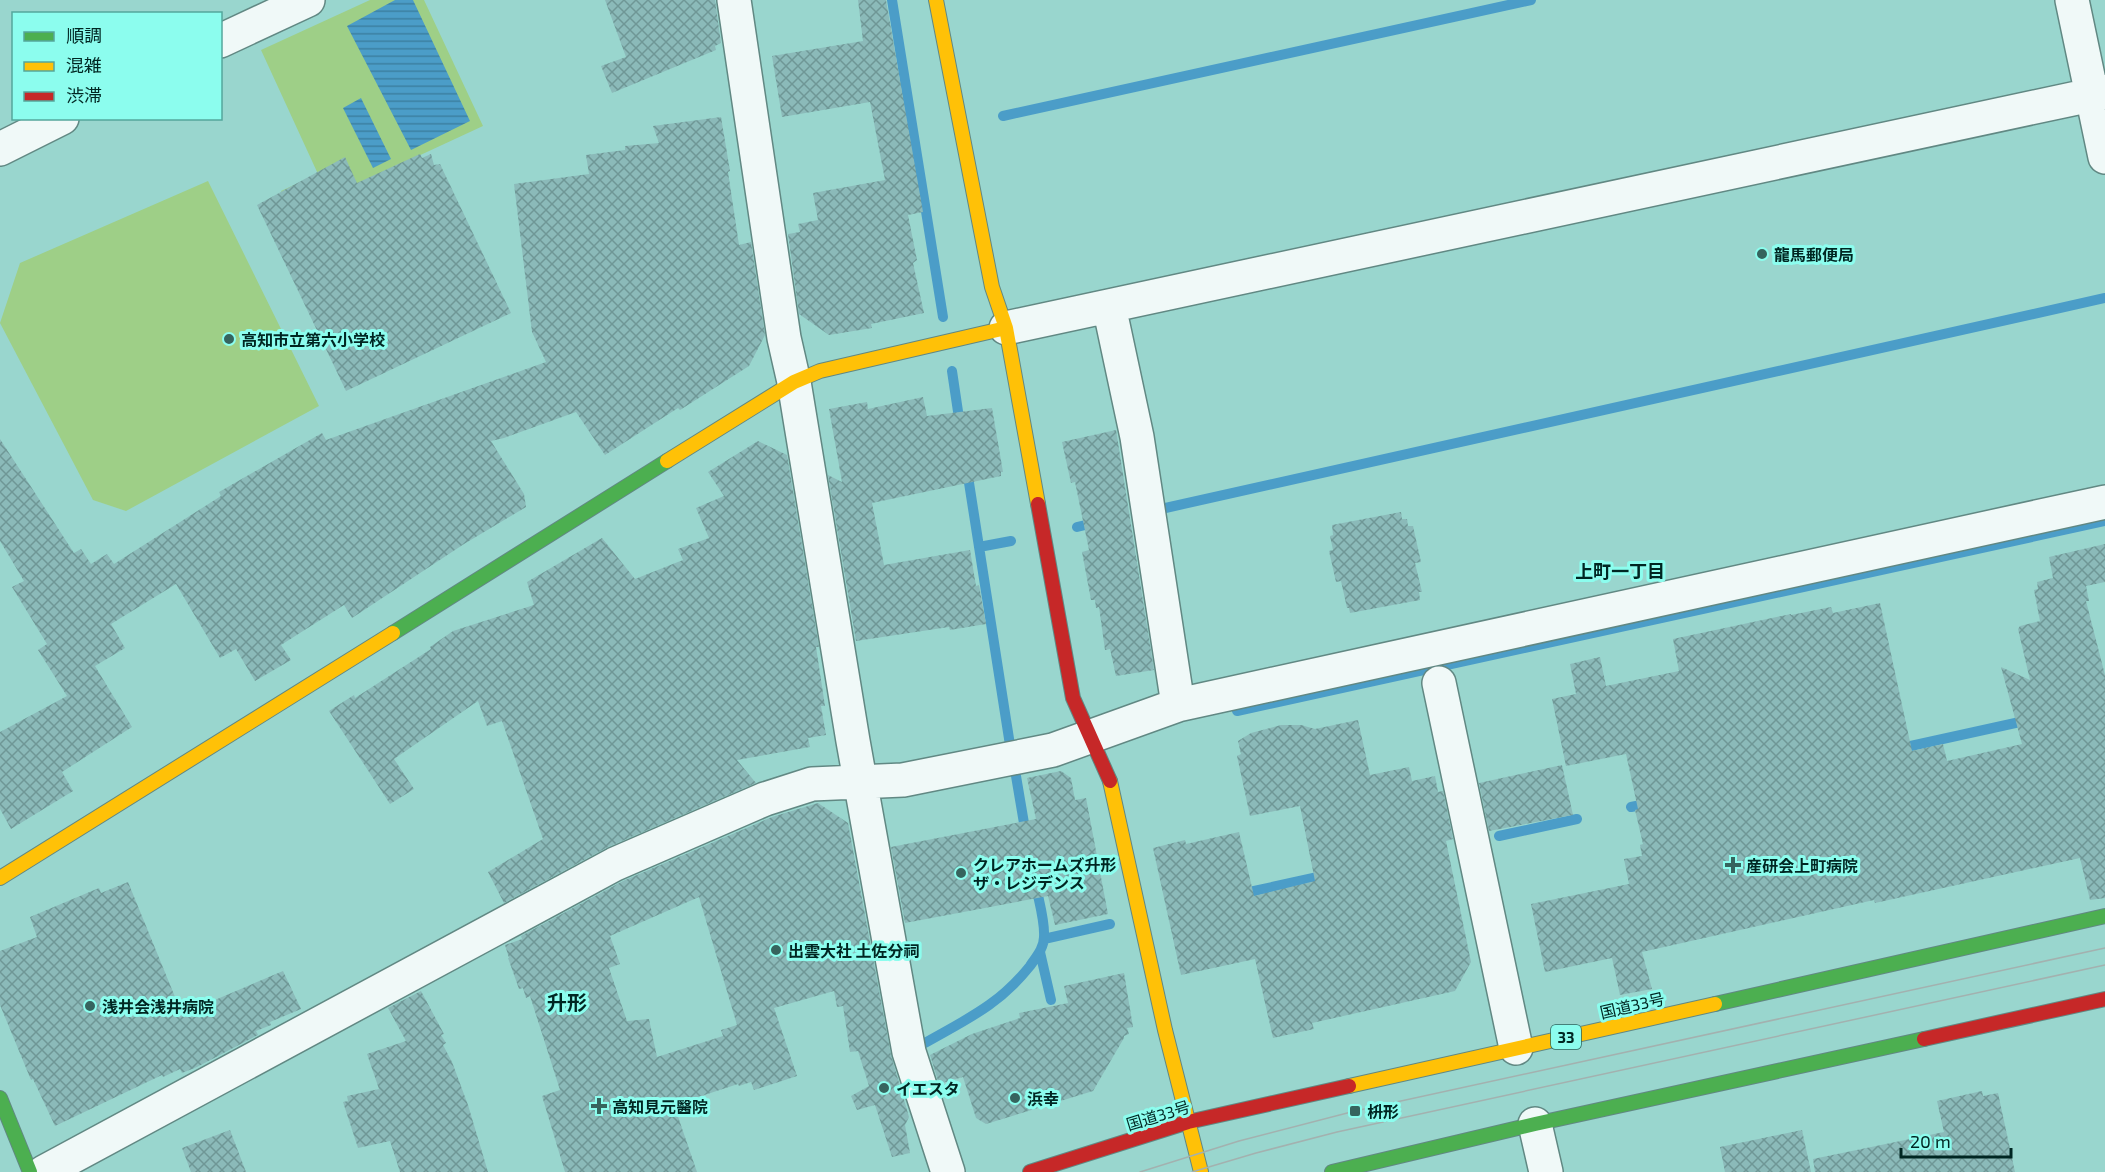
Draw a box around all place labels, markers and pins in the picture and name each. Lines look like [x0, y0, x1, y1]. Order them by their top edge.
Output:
place label: 龍馬郵便局 [1774, 245, 1854, 264]
marker: 龍馬郵便局 [1755, 247, 1769, 261]
place label: 高知市立第六小学校 [241, 330, 385, 349]
marker: 高知市立第六小学校 [222, 332, 236, 346]
place label: クレアホームズ升形 ザ・レジデンス [973, 855, 1117, 892]
marker: 産研会上町病院 [1724, 856, 1742, 874]
place label: 産研会上町病院 [1746, 856, 1858, 875]
marker: クレアホームズ升形 ザ・レジデンス [954, 866, 968, 880]
place label: 出雲大社 土佐分祠 [788, 941, 919, 960]
marker: 出雲大社 土佐分祠 [769, 943, 783, 957]
place label: 浅井会浅井病院 [102, 997, 214, 1016]
marker: 浅井会浅井病院 [83, 999, 97, 1013]
place label: イエスタ [896, 1079, 960, 1098]
marker: イエスタ [877, 1081, 891, 1095]
place label: 浜幸 [1027, 1089, 1059, 1108]
marker: 浜幸 [1008, 1091, 1022, 1105]
marker: 高知見元醫院 [590, 1097, 608, 1115]
place label: 高知見元醫院 [612, 1097, 708, 1116]
place label: 枡形 [1367, 1102, 1399, 1121]
marker: 枡形 [1348, 1104, 1362, 1118]

